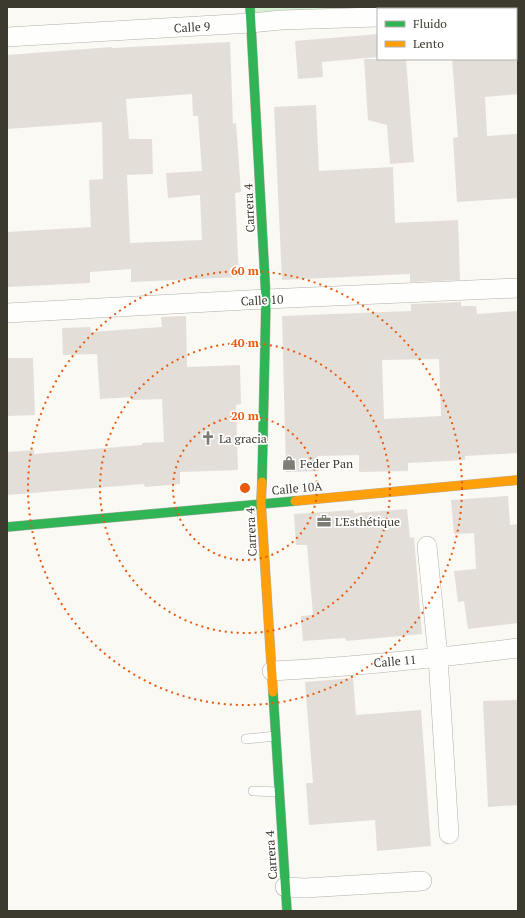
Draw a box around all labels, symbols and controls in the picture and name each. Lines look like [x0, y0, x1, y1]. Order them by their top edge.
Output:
legend [377, 8, 517, 60]
text: Fluido [413, 16, 447, 31]
street label: Calle 9 [173, 19, 211, 35]
text: Lento [413, 36, 444, 51]
street label: Carrera 4 [240, 183, 258, 233]
text: 60 m [231, 263, 259, 278]
street label: Calle 10 [240, 291, 284, 309]
text: 40 m [231, 335, 259, 350]
text: 20 m [231, 408, 259, 423]
church icon: La gracia [200, 430, 216, 446]
place label: La gracia [219, 431, 267, 446]
shop icon: Feder Pan [281, 455, 297, 471]
place label: Feder Pan [300, 456, 353, 471]
street label: Calle 10A [271, 478, 324, 498]
centre of rings [238, 481, 252, 495]
street label: Carrera 4 [242, 507, 260, 557]
office icon: L'Esthétique [316, 513, 332, 529]
place label: L'Esthétique [335, 514, 400, 529]
street label: Calle 11 [373, 652, 417, 670]
street label: Carrera 4 [262, 829, 280, 880]

